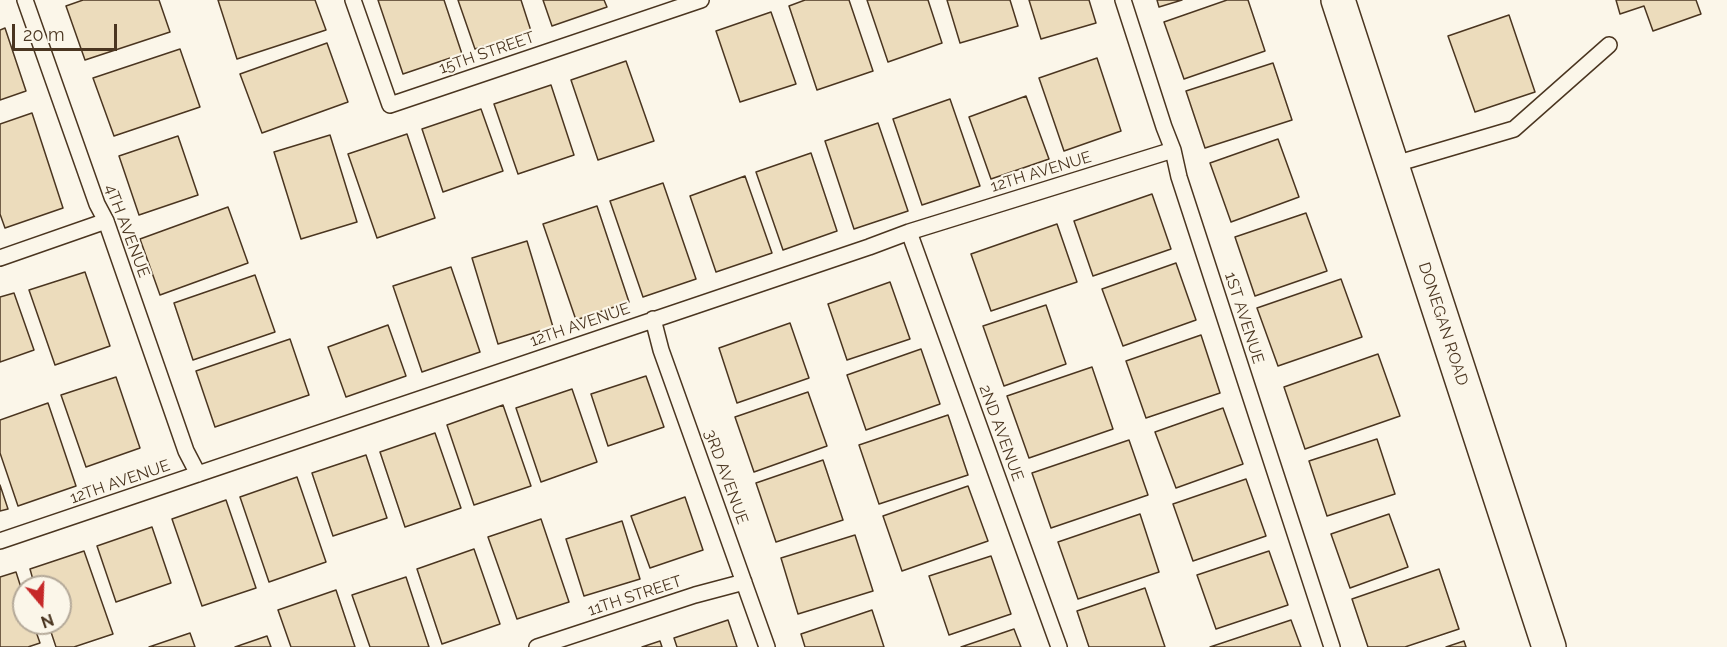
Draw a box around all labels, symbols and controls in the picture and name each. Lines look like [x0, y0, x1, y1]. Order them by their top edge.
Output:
scale bar [15, 12, 120, 50]
text: 20 m [23, 24, 65, 45]
street label: 15TH STREET [437, 28, 537, 78]
street label: 12TH AVENUE [988, 148, 1094, 196]
street label: 4TH AVENUE [100, 182, 154, 280]
street label: DONEGAN ROAD [1414, 260, 1472, 388]
street label: 1ST AVENUE [1220, 270, 1268, 366]
street label: 12TH AVENUE [527, 299, 633, 351]
street label: 2ND AVENUE [975, 382, 1027, 484]
street label: 3RD AVENUE [700, 427, 752, 527]
street label: 12TH AVENUE [67, 456, 173, 508]
street label: 11TH STREET [586, 572, 684, 620]
north arrow [12, 575, 72, 635]
text: N [39, 610, 56, 632]

